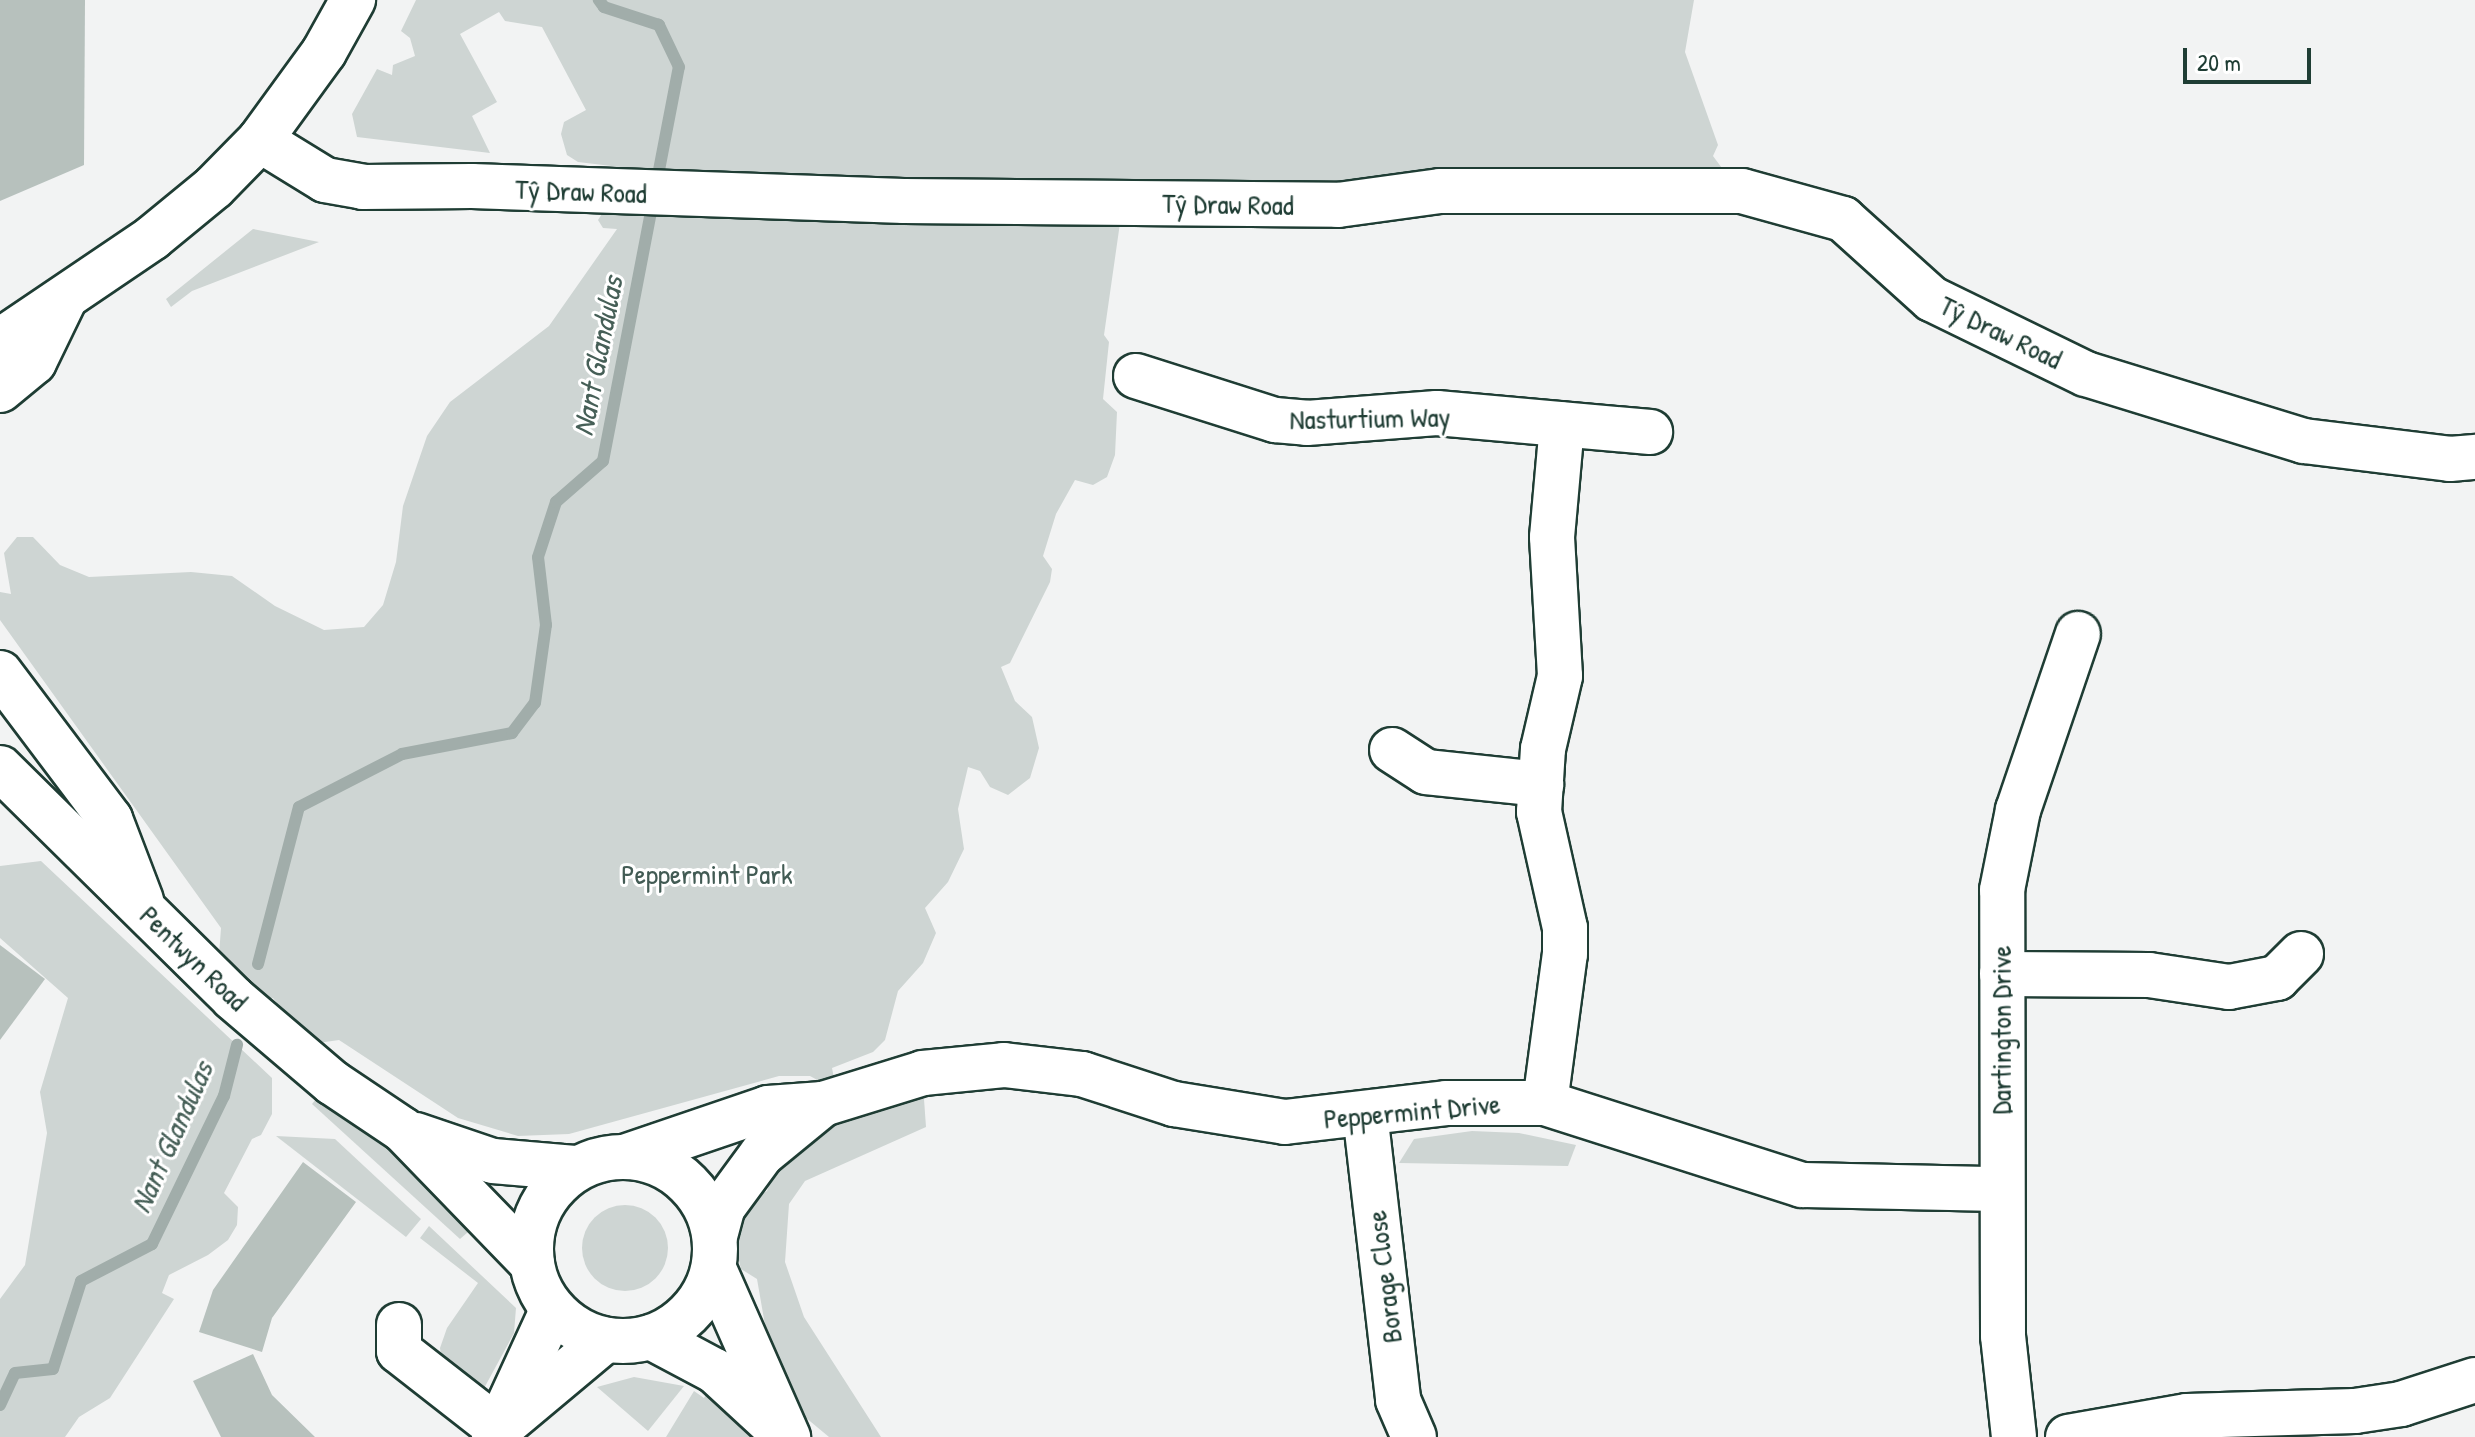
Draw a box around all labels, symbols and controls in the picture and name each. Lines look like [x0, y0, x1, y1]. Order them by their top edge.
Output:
scale bar [2187, 32, 2315, 82]
text: 20 m [2197, 46, 2241, 78]
street label: Tŷ Draw Road [515, 172, 647, 210]
street label: Tŷ Draw Road [1162, 186, 1294, 222]
water label: Nant Glandulas [564, 273, 630, 439]
street label: Tŷ Draw Road [1934, 288, 2068, 376]
street label: Nasturtium Way [1289, 400, 1451, 436]
park label: Peppermint Park [621, 857, 793, 891]
street label: Pentwyn Road [133, 898, 255, 1018]
street label: Dartington Drive [1984, 946, 2018, 1114]
water label: Nant Glandulas [122, 1056, 220, 1218]
street label: Peppermint Drive [1322, 1087, 1502, 1135]
street label: Borage Close [1359, 1209, 1409, 1345]

